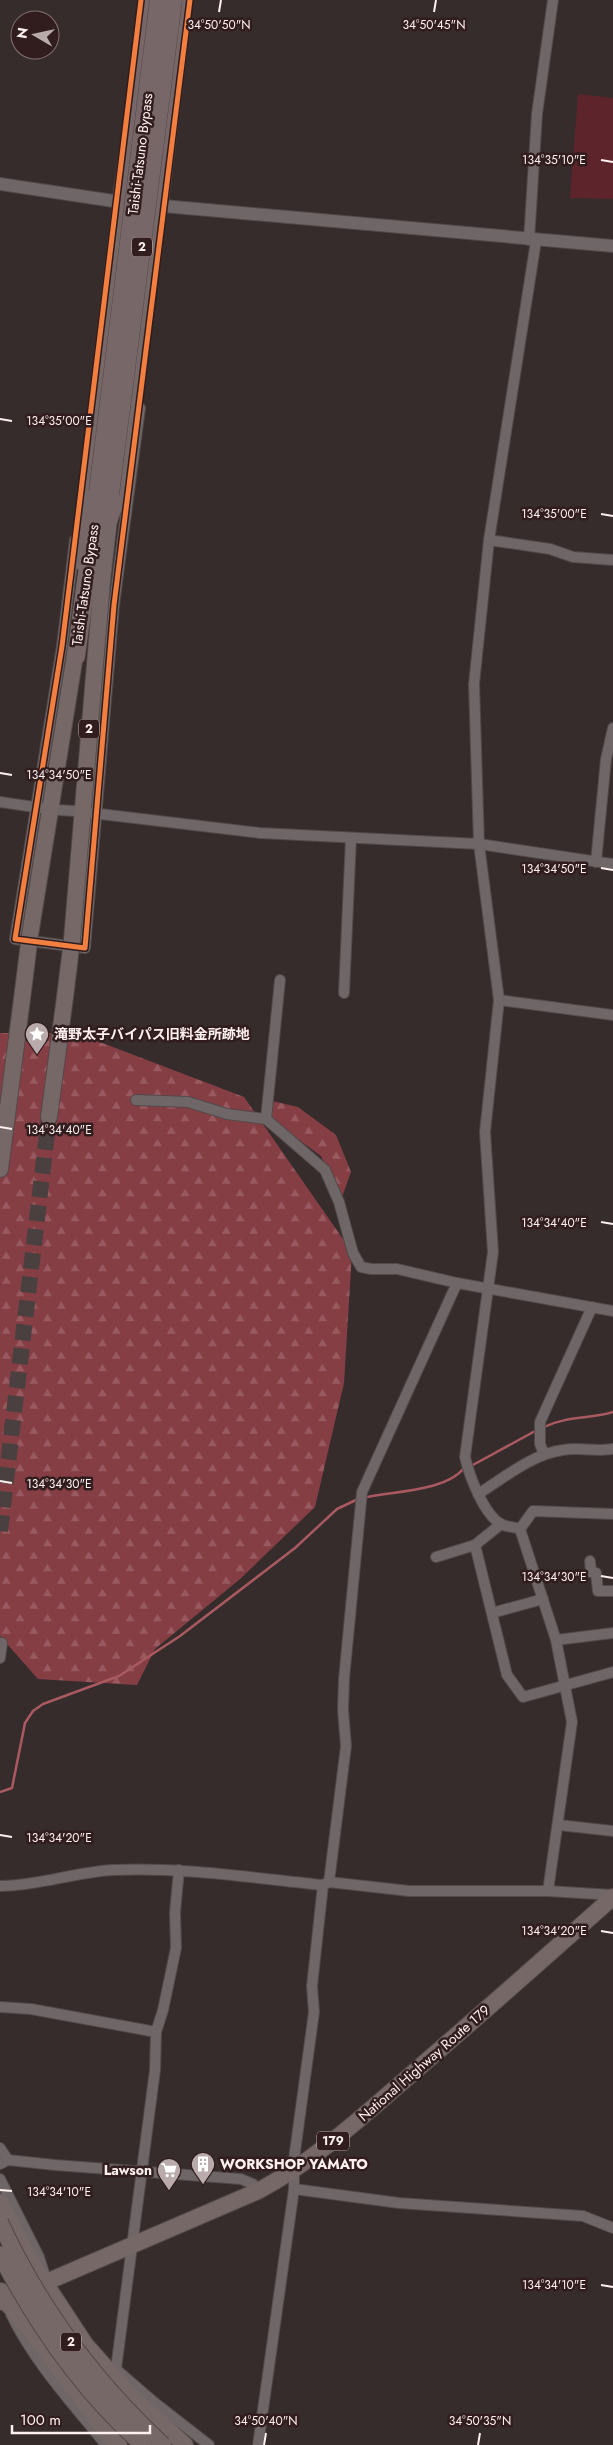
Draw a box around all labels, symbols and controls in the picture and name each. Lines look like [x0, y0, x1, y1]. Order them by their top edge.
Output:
north arrow [10, 10, 60, 60]
text: 34°50'50"N [187, 16, 251, 34]
text: 34°50'45"N [403, 16, 465, 34]
text: N [11, 26, 33, 40]
street label: Taishi-Tatsuno Bypass [123, 92, 157, 216]
text: 134°35'10"E [522, 151, 586, 169]
road number: 2 [132, 238, 152, 256]
text: 134°35'00"E [26, 412, 92, 430]
text: 134°35'00"E [521, 505, 587, 523]
street label: Taishi-Tatsuno Bypass [67, 523, 103, 647]
road number: 2 [79, 720, 99, 739]
text: 134°34'50"E [26, 766, 92, 784]
text: 134°34'50"E [521, 860, 587, 878]
place icon: 滝野太子バイパス旧料金所跡地 [24, 1021, 50, 1055]
place label: 滝野太子バイパス旧料金所跡地 [54, 1024, 250, 1044]
text: 134°34'40"E [26, 1121, 92, 1139]
text: 134°34'40"E [521, 1214, 587, 1232]
text: 134°34'30"E [26, 1475, 92, 1493]
text: 134°34'30"E [521, 1568, 587, 1586]
text: 134°34'20"E [26, 1829, 92, 1847]
text: 134°34'20"E [521, 1922, 587, 1940]
street label: National Highway Route 179 [354, 2000, 494, 2126]
road number: 179 [317, 2132, 349, 2150]
building icon: WORKSHOP YAMATO [190, 2151, 216, 2185]
place label: WORKSHOP YAMATO [220, 2154, 368, 2174]
supermarket icon: Lawson [156, 2157, 182, 2191]
place label: Lawson [104, 2160, 152, 2180]
text: 134°34'10"E [27, 2183, 91, 2201]
text: 134°34'10"E [522, 2276, 586, 2294]
road number: 2 [61, 2332, 81, 2352]
scale bar [12, 2402, 150, 2434]
text: 100 m [20, 2409, 61, 2431]
text: 34°50'40"N [234, 2412, 298, 2430]
text: 34°50'35"N [449, 2412, 511, 2430]

